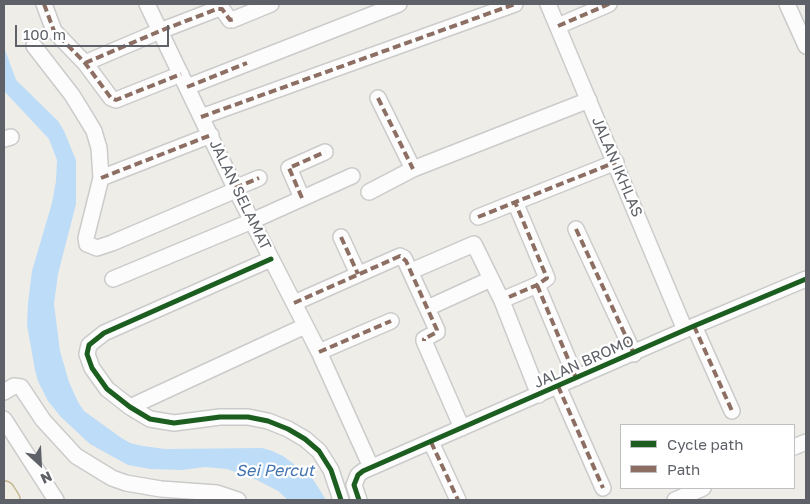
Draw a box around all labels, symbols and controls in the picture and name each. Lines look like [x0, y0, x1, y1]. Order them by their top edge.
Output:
scale bar [18, 15, 171, 47]
text: 100 m [23, 25, 66, 43]
street label: JALAN IKHLAS [588, 114, 646, 220]
street label: JALAN SELAMAT [205, 137, 275, 253]
street label: JALAN BROMO [531, 332, 637, 392]
legend [620, 424, 795, 489]
text: Cycle path [667, 435, 743, 453]
north arrow [15, 439, 65, 489]
text: Path [667, 460, 700, 478]
water label: Sei Percut [236, 461, 314, 481]
text: N [38, 468, 55, 488]

